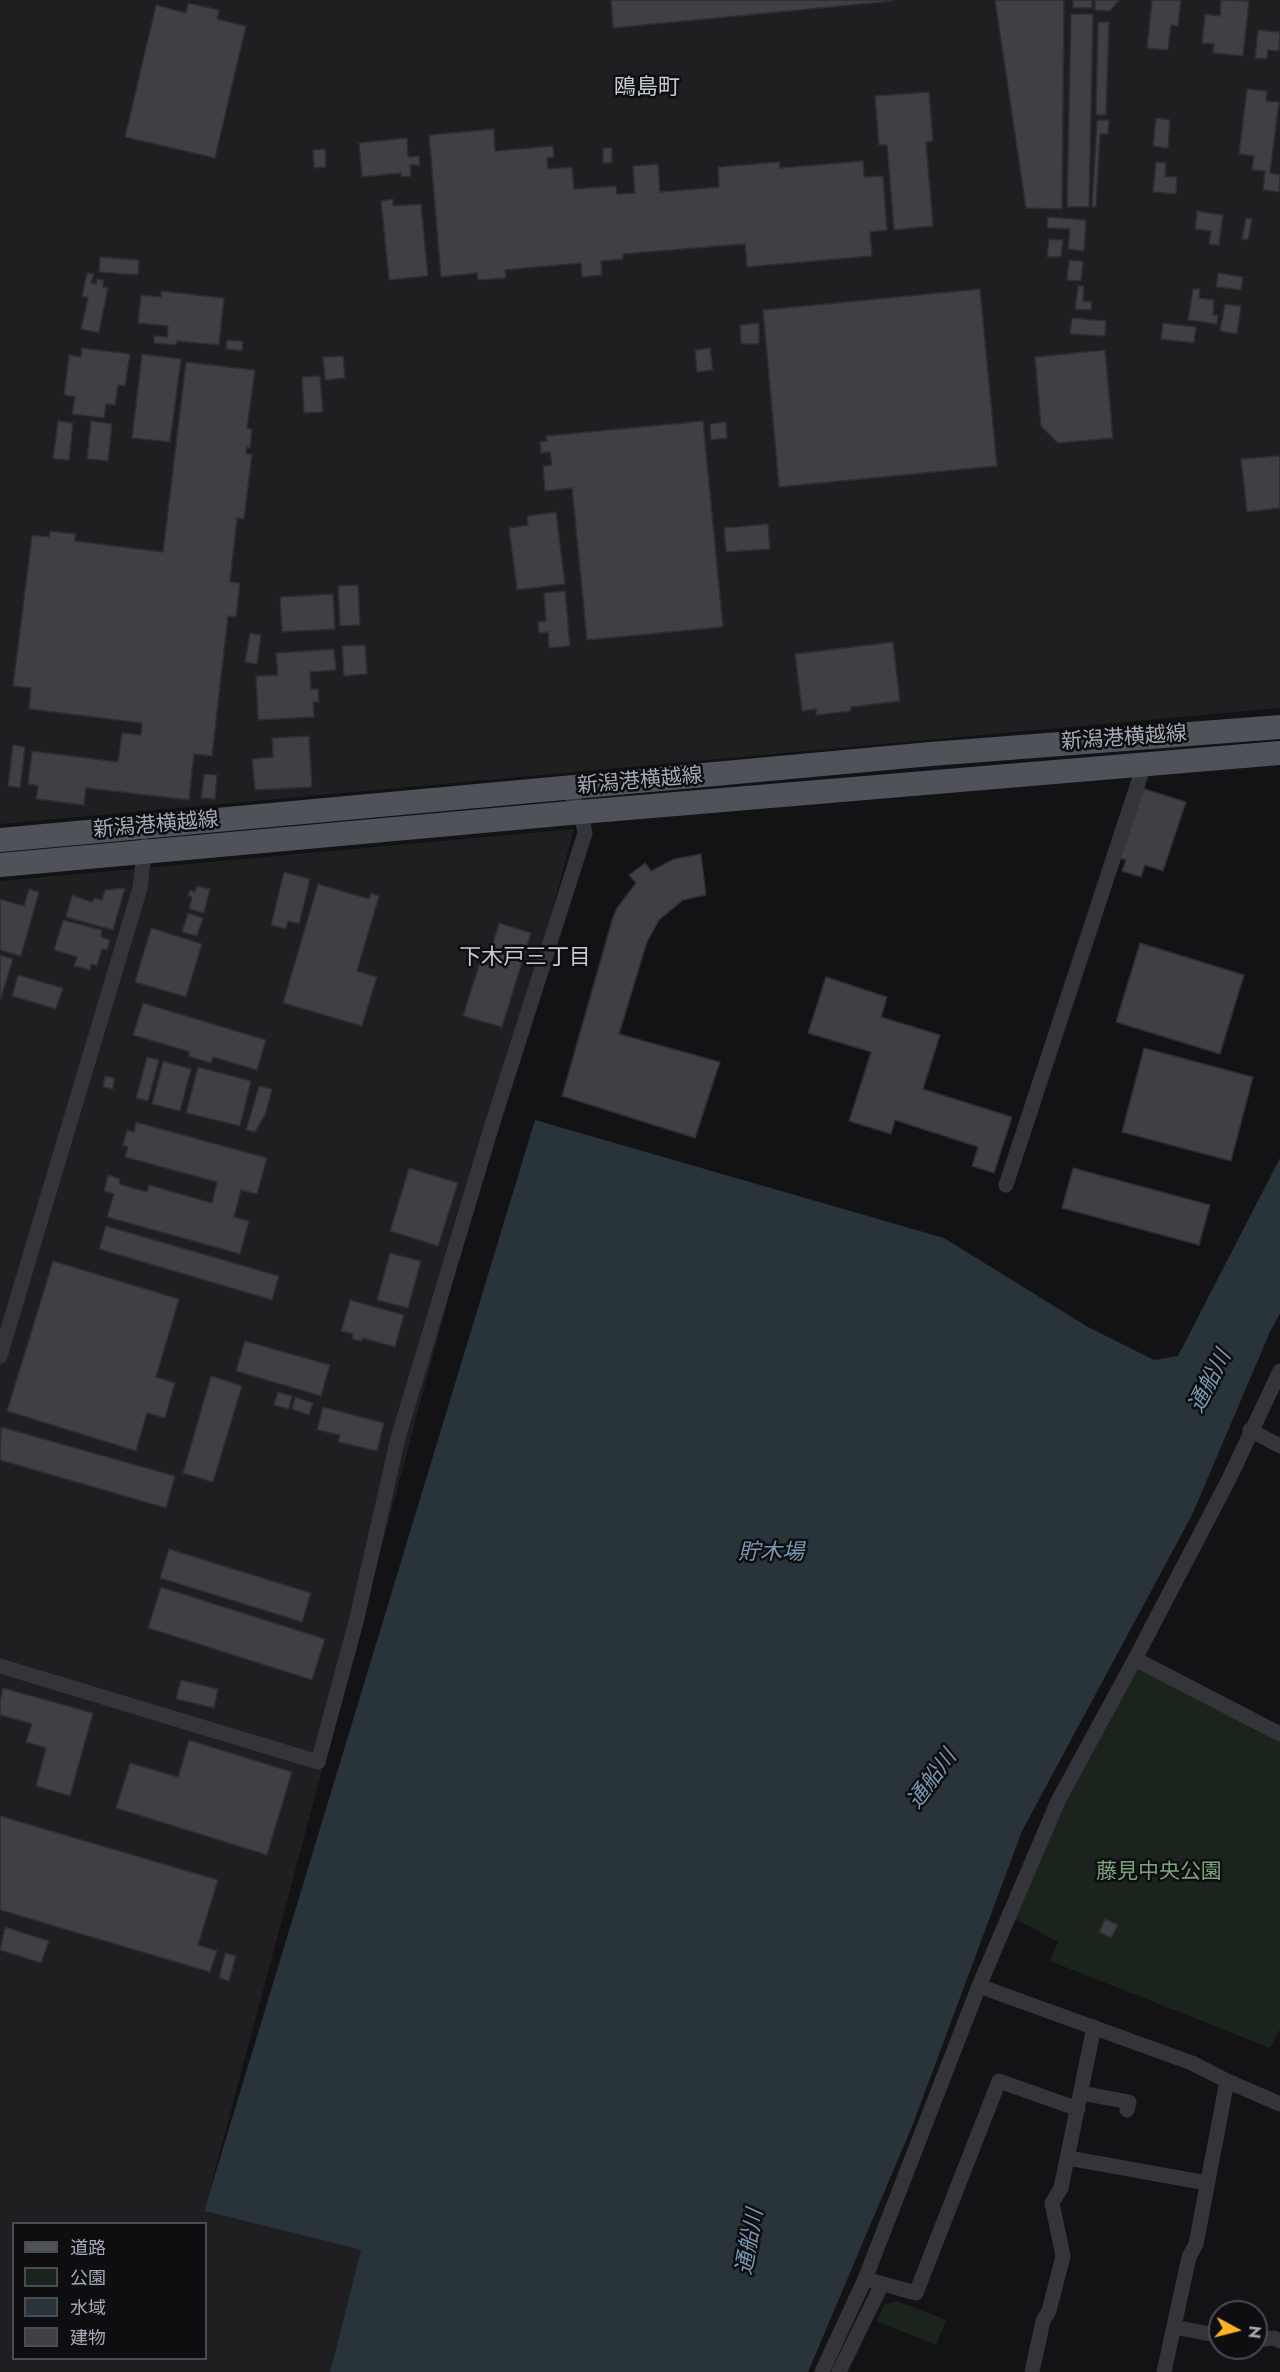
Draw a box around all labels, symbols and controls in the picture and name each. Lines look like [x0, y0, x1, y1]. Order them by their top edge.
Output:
district label: 鴎島町 [614, 76, 680, 102]
street label: 新潟港横越線 [1060, 722, 1188, 756]
street label: 新潟港横越線 [576, 764, 704, 800]
street label: 新潟港横越線 [92, 808, 220, 844]
district label: 下木戸三丁目 [459, 946, 591, 972]
water label: 通船川 [1184, 1347, 1238, 1417]
water label: 貯木場 [738, 1541, 804, 1567]
water label: 通船川 [903, 1746, 963, 1814]
park label: 藤見中央公園 [1096, 1860, 1222, 1886]
water label: 通船川 [732, 2207, 770, 2277]
legend [12, 2222, 207, 2360]
text: 道路 [70, 2235, 106, 2261]
text: 公園 [70, 2265, 106, 2291]
text: 水域 [70, 2295, 106, 2321]
north arrow [1208, 2300, 1268, 2360]
text: N [1242, 2324, 1267, 2340]
text: 建物 [70, 2325, 106, 2351]

